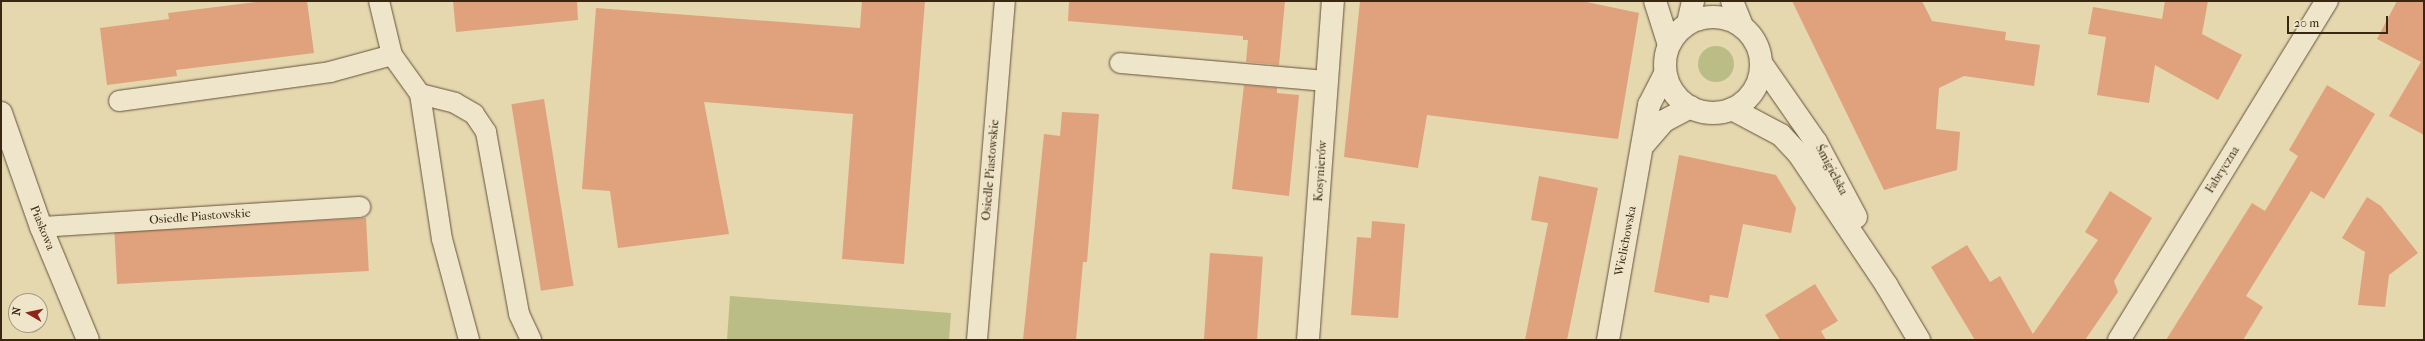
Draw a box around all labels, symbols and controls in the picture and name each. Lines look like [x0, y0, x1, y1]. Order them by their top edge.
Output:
scale bar [2289, 8, 2390, 34]
text: 20 m [2294, 16, 2319, 30]
street label: Osiedle Piastowskie [979, 119, 1003, 221]
street label: Kosynierów [1312, 140, 1330, 202]
street label: Śmigielska [1812, 142, 1850, 198]
street label: Fabryczna [2203, 144, 2243, 196]
street label: Piaskowa [27, 204, 57, 252]
street label: Wielichowska [1612, 205, 1640, 277]
street label: Osiedle Piastowskie [149, 206, 251, 228]
north arrow [8, 293, 48, 333]
text: N [10, 306, 24, 316]

